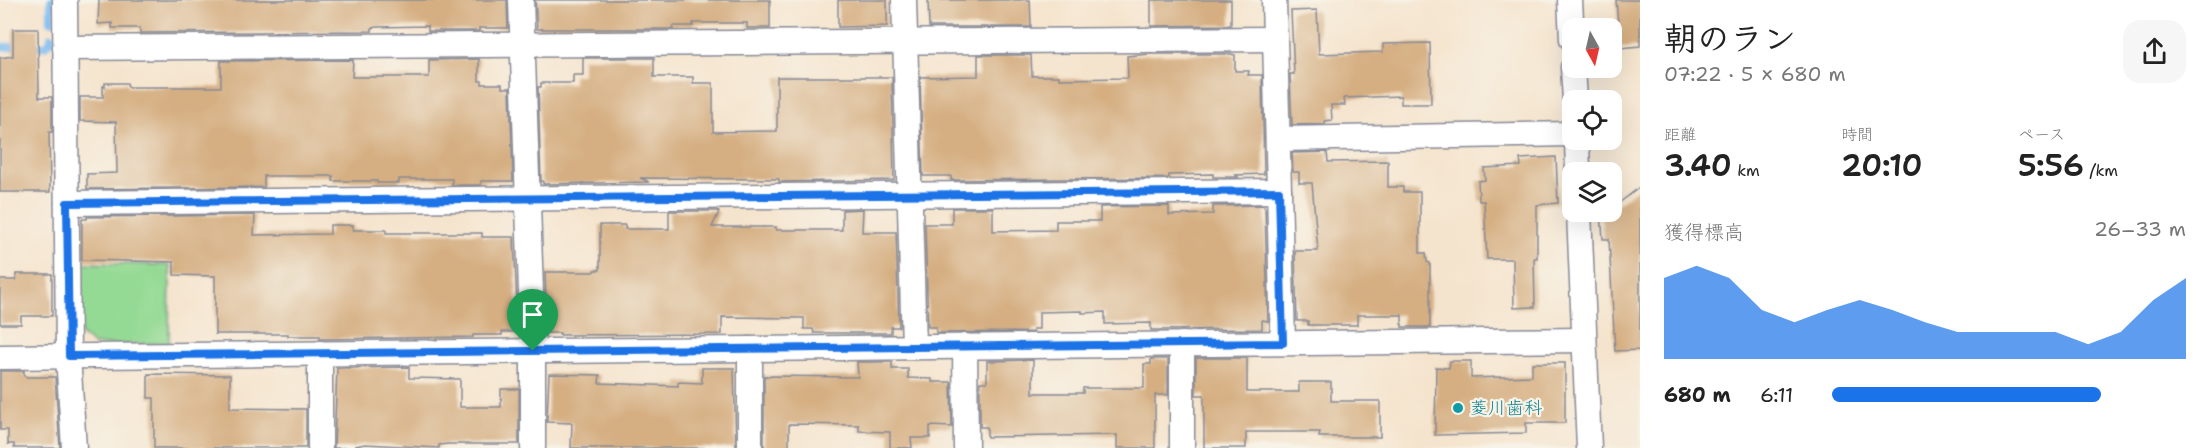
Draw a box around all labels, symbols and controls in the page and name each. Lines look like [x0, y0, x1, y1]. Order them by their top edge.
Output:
text: 朝のラン [1664, 16, 1796, 61]
north arrow [1562, 18, 1622, 78]
map controls [1562, 18, 1622, 222]
button: share [2123, 20, 2186, 83]
text: 07:22 · 5 × 680 m [1664, 61, 1846, 87]
button: locate [1562, 90, 1622, 150]
text: 距離 [1664, 124, 1696, 145]
text: 時間 [1841, 124, 1873, 145]
text: ペース [2018, 124, 2065, 145]
text: 3.40 [1664, 145, 1732, 186]
text: 20:10 [1841, 145, 1922, 186]
text: 5:56 [2018, 145, 2084, 186]
text: km [1732, 160, 1760, 181]
text: /km [2084, 160, 2118, 181]
button: layers [1562, 162, 1622, 222]
text: 26–33 m [2094, 216, 2186, 242]
text: 獲得標高 [1664, 219, 1744, 245]
pin [507, 289, 558, 351]
icon: arrive [516, 298, 549, 331]
text: 680 m [1664, 382, 1731, 408]
text: 6:11 [1760, 382, 1793, 408]
place label: 菱川歯科 [1470, 396, 1542, 420]
marker: 菱川歯科 [1451, 401, 1465, 415]

